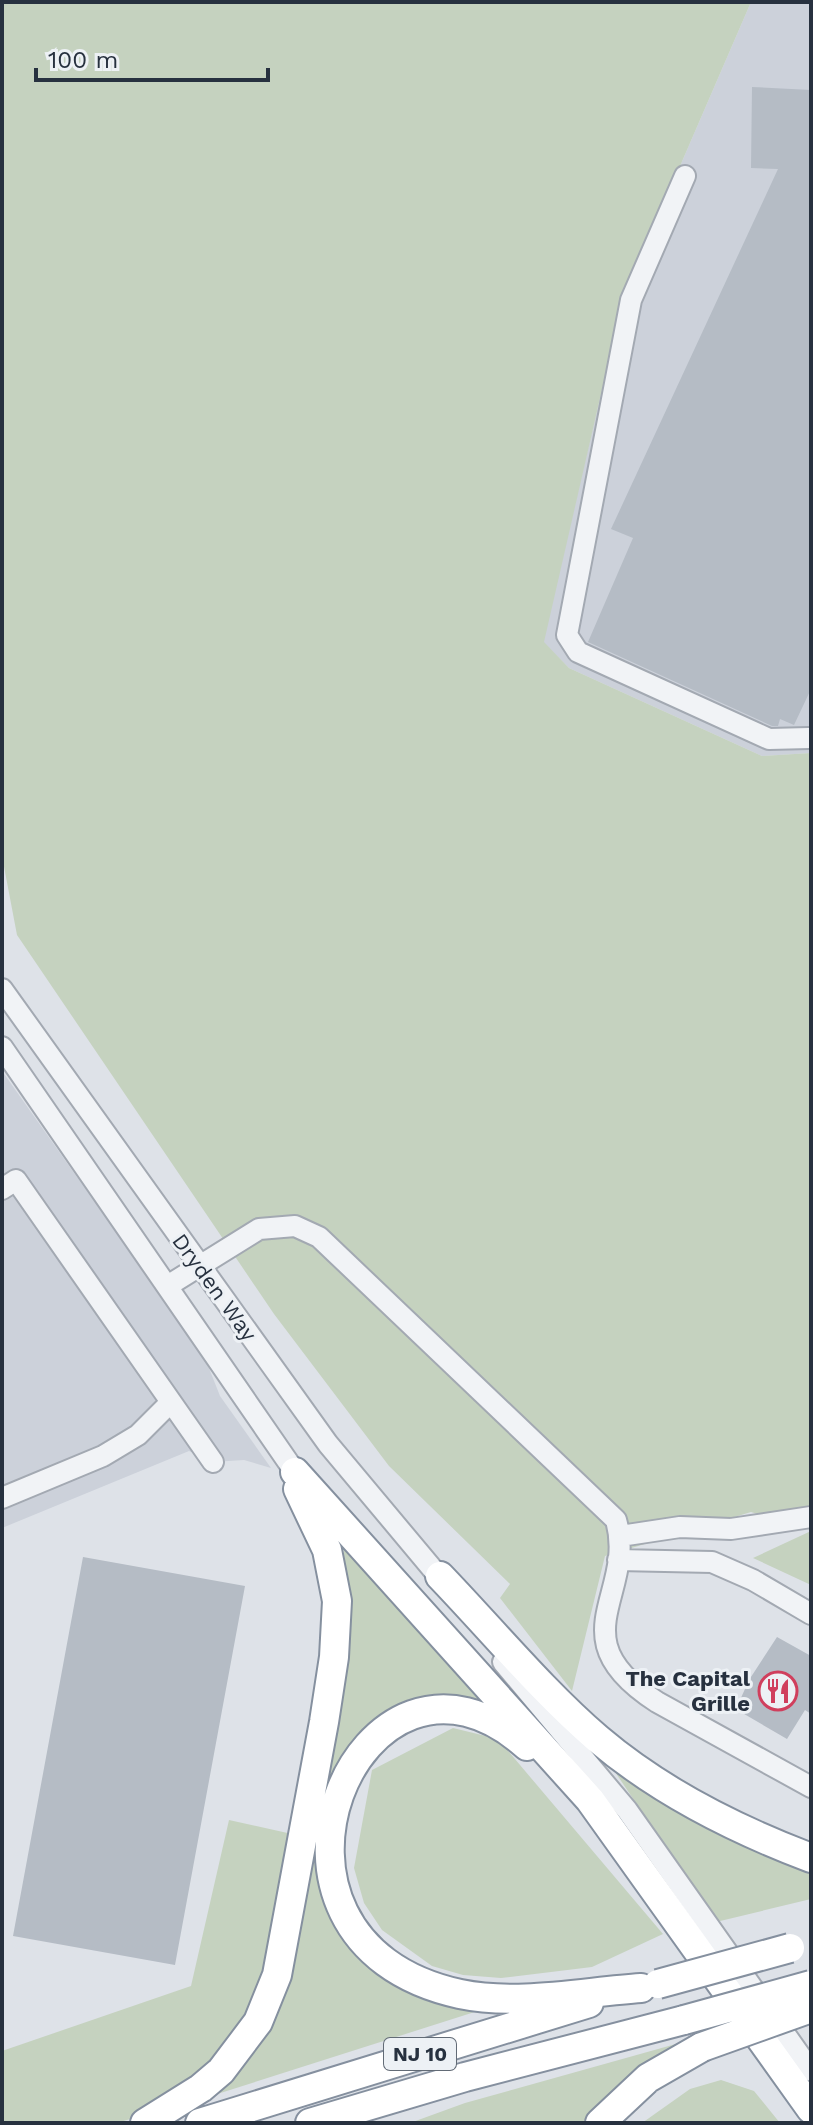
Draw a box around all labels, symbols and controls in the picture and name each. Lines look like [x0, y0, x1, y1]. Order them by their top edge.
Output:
scale bar [36, 32, 268, 82]
text: 100 m [48, 46, 118, 74]
street label: Dryden Way [167, 1229, 262, 1346]
place label: The Capital Grille [625, 1666, 751, 1716]
restaurant icon: The Capital Grille [757, 1670, 799, 1712]
road number: NJ 10 [384, 2038, 456, 2070]

